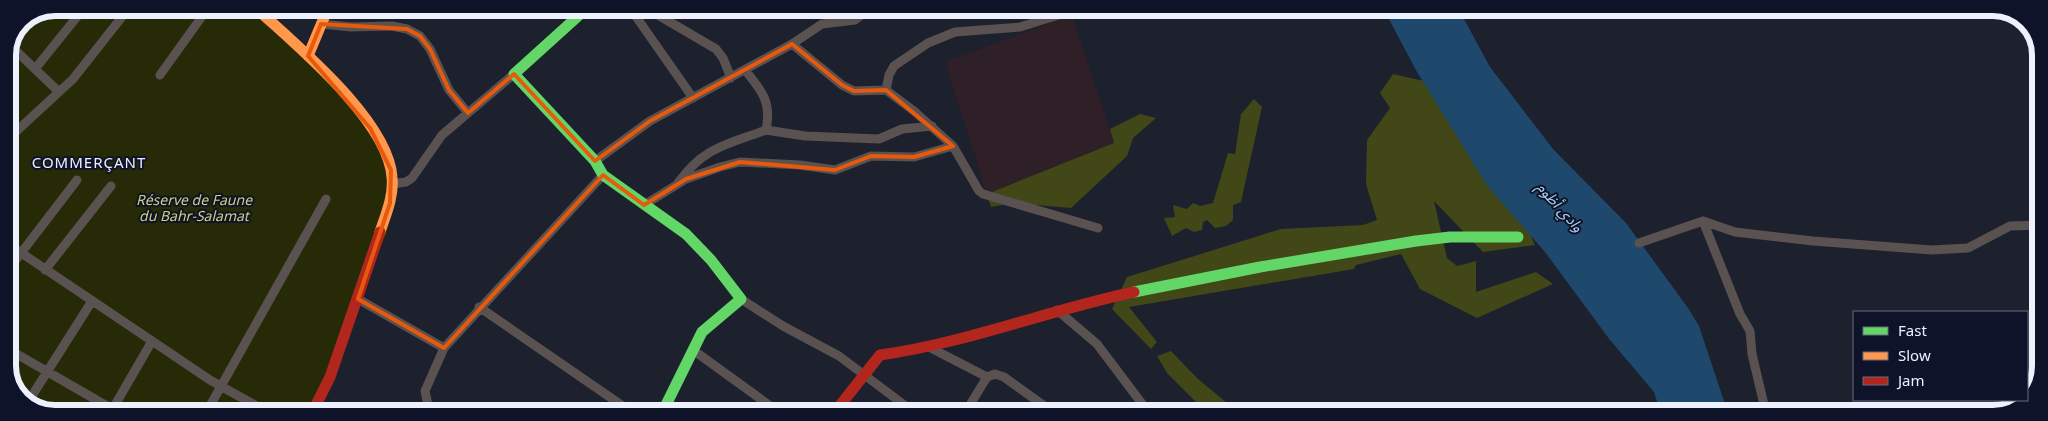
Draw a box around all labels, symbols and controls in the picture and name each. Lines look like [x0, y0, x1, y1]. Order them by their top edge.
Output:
district label: COMMERÇANT [32, 147, 146, 179]
water label: وادي أظوم [1527, 173, 1592, 240]
park label: Réserve de Faune du Bahr-Salamat [136, 186, 253, 231]
legend [1853, 311, 2028, 401]
text: Fast [1898, 315, 1927, 347]
text: Slow [1898, 340, 1931, 372]
text: Jam [1896, 365, 1925, 397]

